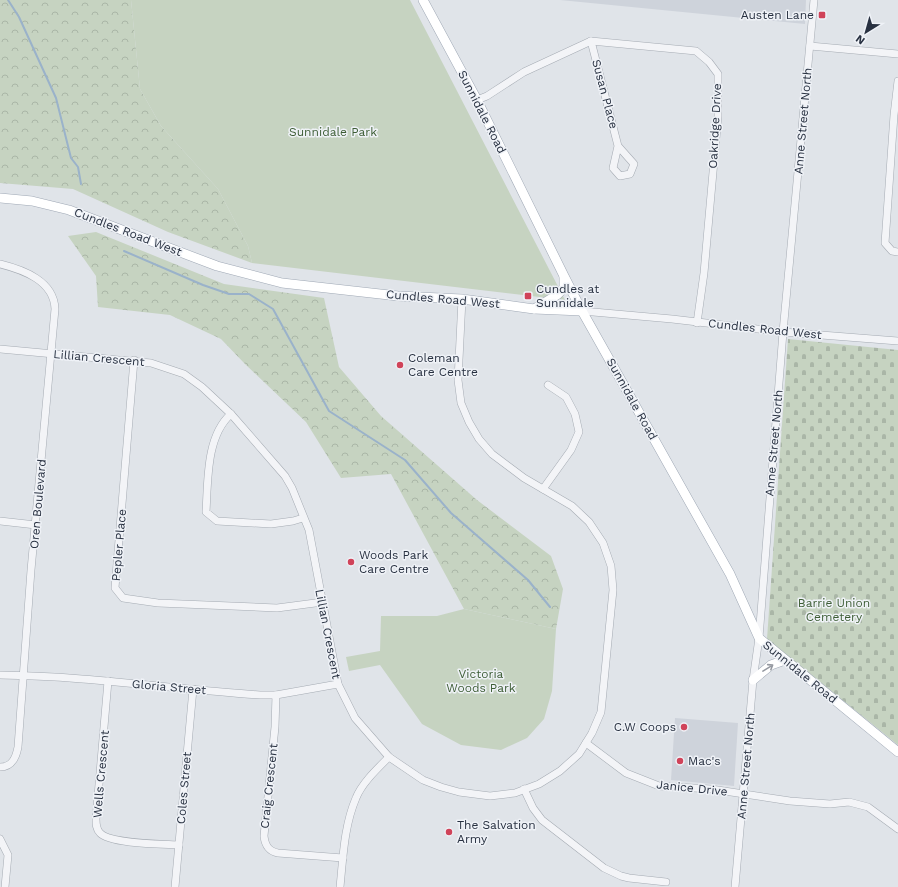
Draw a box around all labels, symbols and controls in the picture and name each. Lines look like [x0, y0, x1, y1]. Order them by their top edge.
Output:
place label: Austen Lane [741, 8, 814, 22]
marker: Austen Lane [817, 10, 827, 20]
north arrow [846, 12, 886, 52]
text: N [853, 32, 867, 47]
street label: Susan Place [589, 58, 621, 130]
street label: Anne Street North [791, 67, 815, 175]
street label: Sunnidale Road [455, 68, 509, 156]
street label: Oakridge Drive [706, 83, 724, 169]
park label: Sunnidale Park [289, 125, 377, 139]
street label: Cundles Road West [72, 205, 184, 259]
place label: Cundles at Sunnidale [536, 282, 599, 310]
street label: Cundles Road West [386, 287, 500, 311]
marker: Cundles at Sunnidale [523, 291, 533, 301]
street label: Cundles Road West [708, 316, 822, 342]
street label: Lillian Crescent [53, 347, 145, 369]
place label: Coleman Care Centre [408, 351, 478, 379]
street label: Sunnidale Road [604, 356, 660, 442]
marker: Coleman Care Centre [395, 360, 405, 370]
street label: Anne Street North [762, 389, 786, 497]
street label: Oren Boulevard [27, 459, 49, 549]
street label: Pepler Place [109, 508, 129, 582]
place label: Woods Park Care Centre [359, 548, 429, 576]
marker: Woods Park Care Centre [346, 557, 356, 567]
street label: Lillian Crescent [312, 588, 344, 680]
park label: Barrie Union Cemetery [798, 596, 870, 624]
street label: Sunnidale Road [760, 638, 840, 706]
one-way arrow [762, 664, 773, 672]
park label: Victoria Woods Park [446, 667, 516, 695]
street label: Gloria Street [131, 677, 207, 697]
street label: Anne Street North [734, 712, 758, 820]
place label: C.W Coops [614, 720, 676, 734]
marker: C.W Coops [679, 722, 689, 732]
street label: Wells Crescent [90, 730, 112, 818]
street label: Craig Crescent [258, 743, 280, 829]
street label: Coles Street [174, 751, 194, 825]
place label: Mac's [688, 754, 721, 768]
marker: Mac's [675, 756, 685, 766]
street label: Janice Drive [656, 777, 728, 799]
place label: The Salvation Army [457, 818, 536, 846]
marker: The Salvation Army [444, 827, 454, 837]

